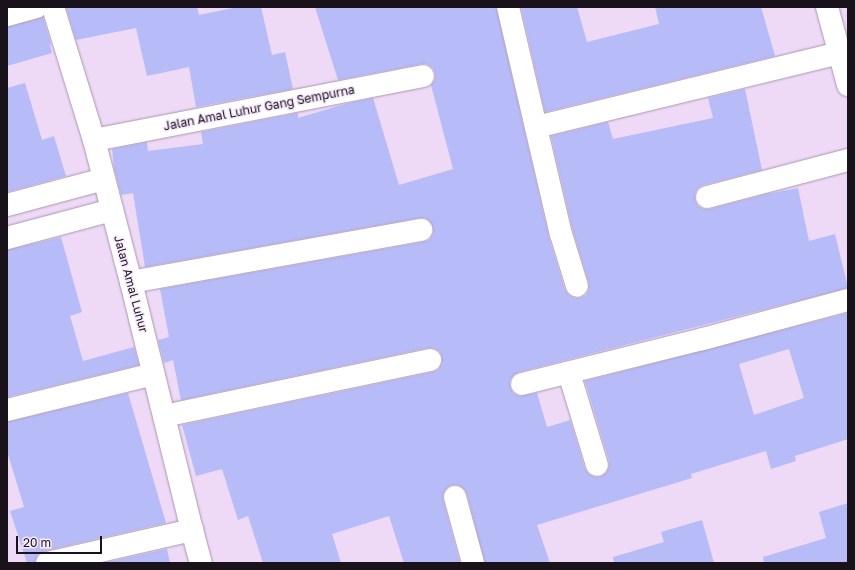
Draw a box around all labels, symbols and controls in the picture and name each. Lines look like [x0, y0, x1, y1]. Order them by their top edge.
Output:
street label: Jalan Amal Luhur Gang Sempurna [162, 82, 356, 134]
street label: Jalan Amal Luhur [111, 234, 151, 334]
scale bar [18, 528, 104, 554]
text: 20 m [23, 535, 51, 550]

